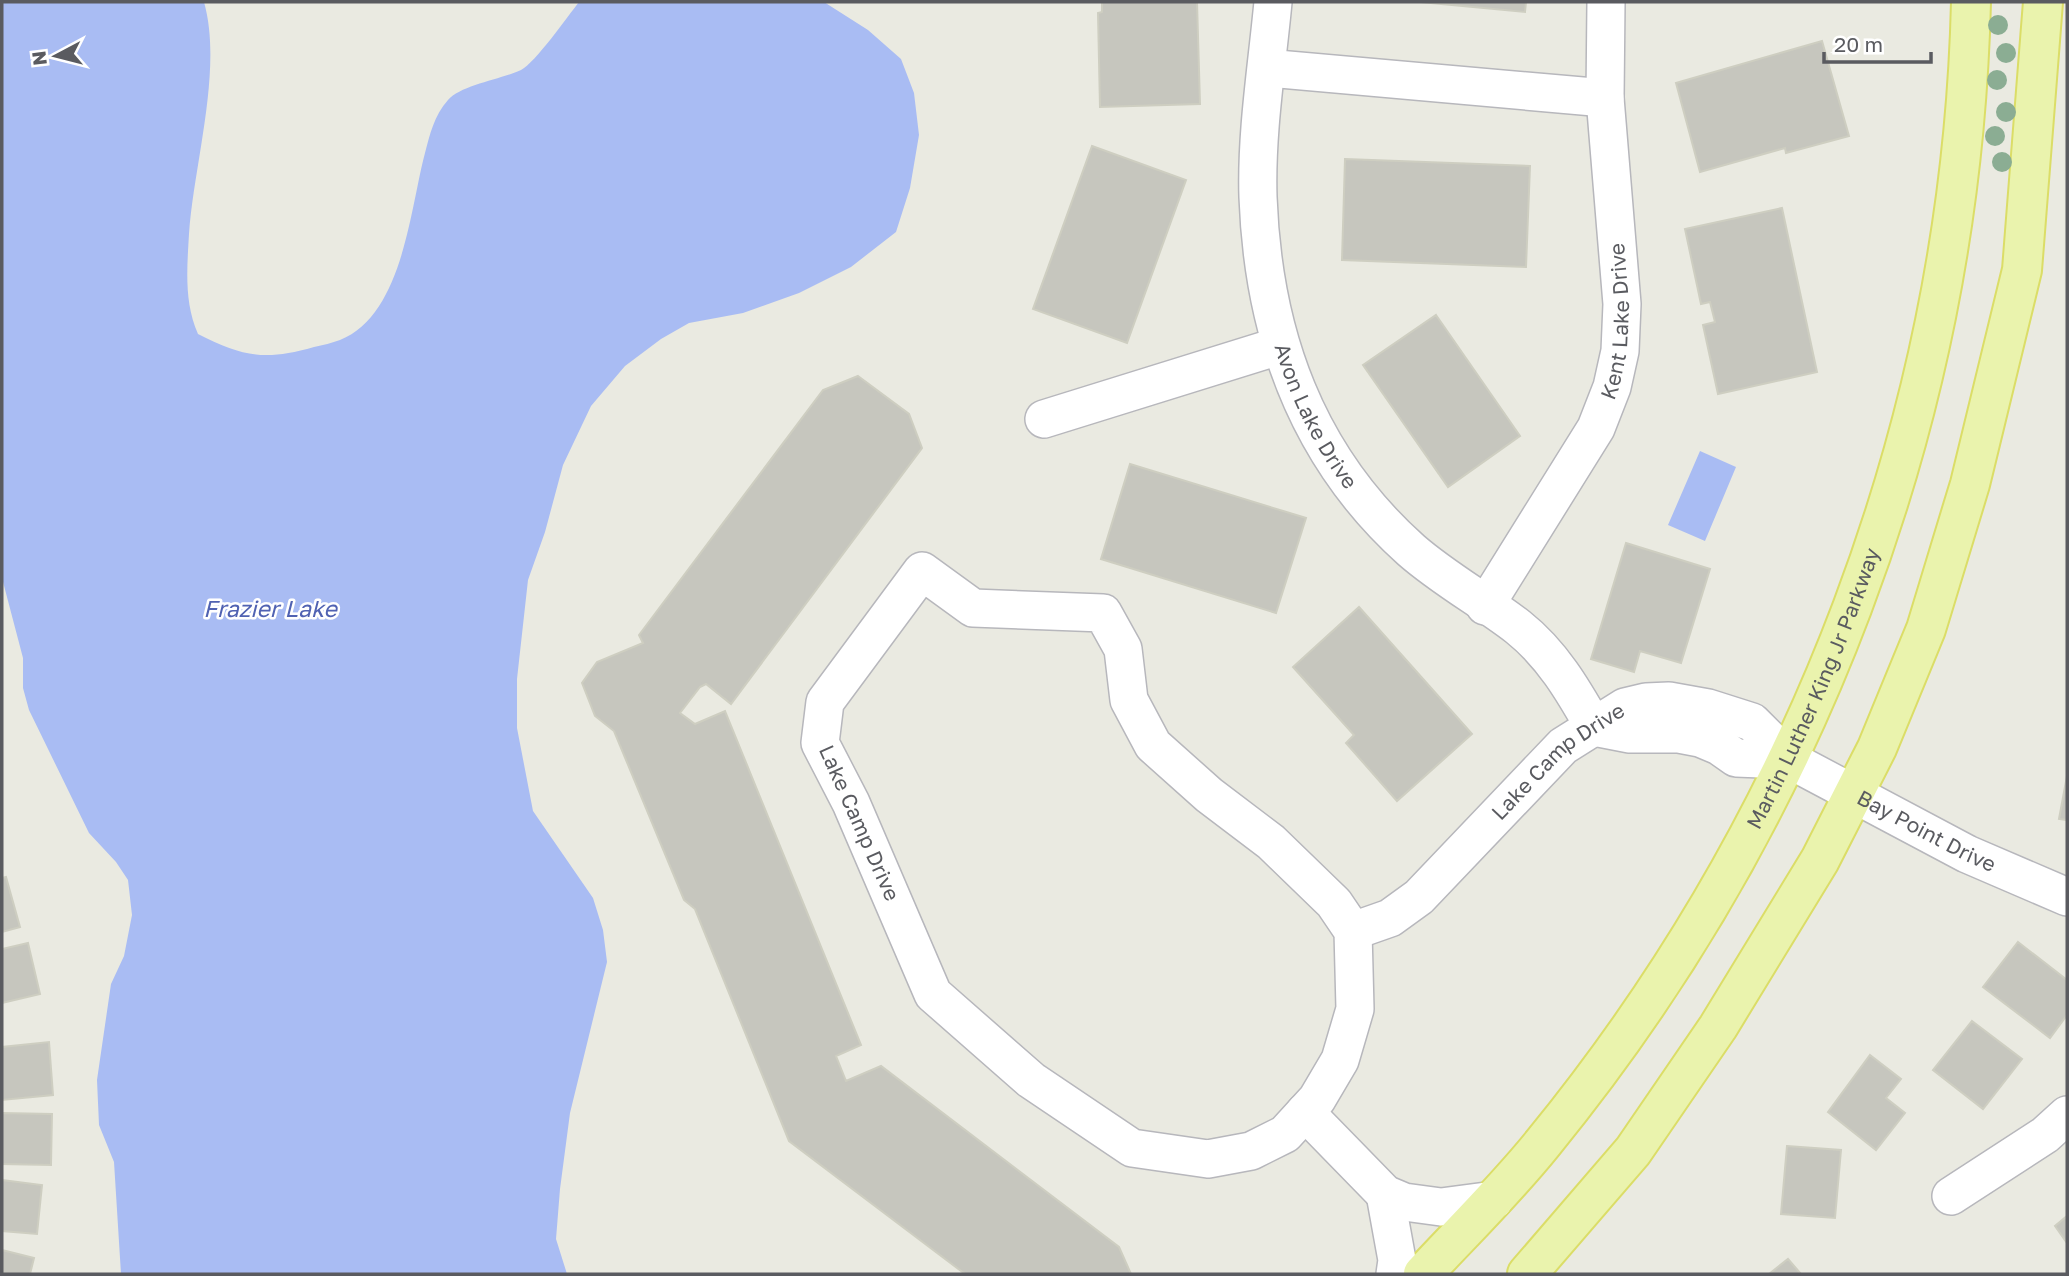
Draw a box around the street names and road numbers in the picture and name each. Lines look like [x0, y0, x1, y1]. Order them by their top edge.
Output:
street label: Kent Lake Drive [1594, 242, 1634, 403]
street label: Avon Lake Drive [1269, 340, 1363, 493]
street label: Martin Luther King Jr Parkway [1740, 544, 1885, 833]
street label: Lake Camp Drive [1485, 697, 1629, 825]
street label: Lake Camp Drive [814, 741, 906, 905]
street label: Bay Point Drive [1853, 784, 2000, 877]

